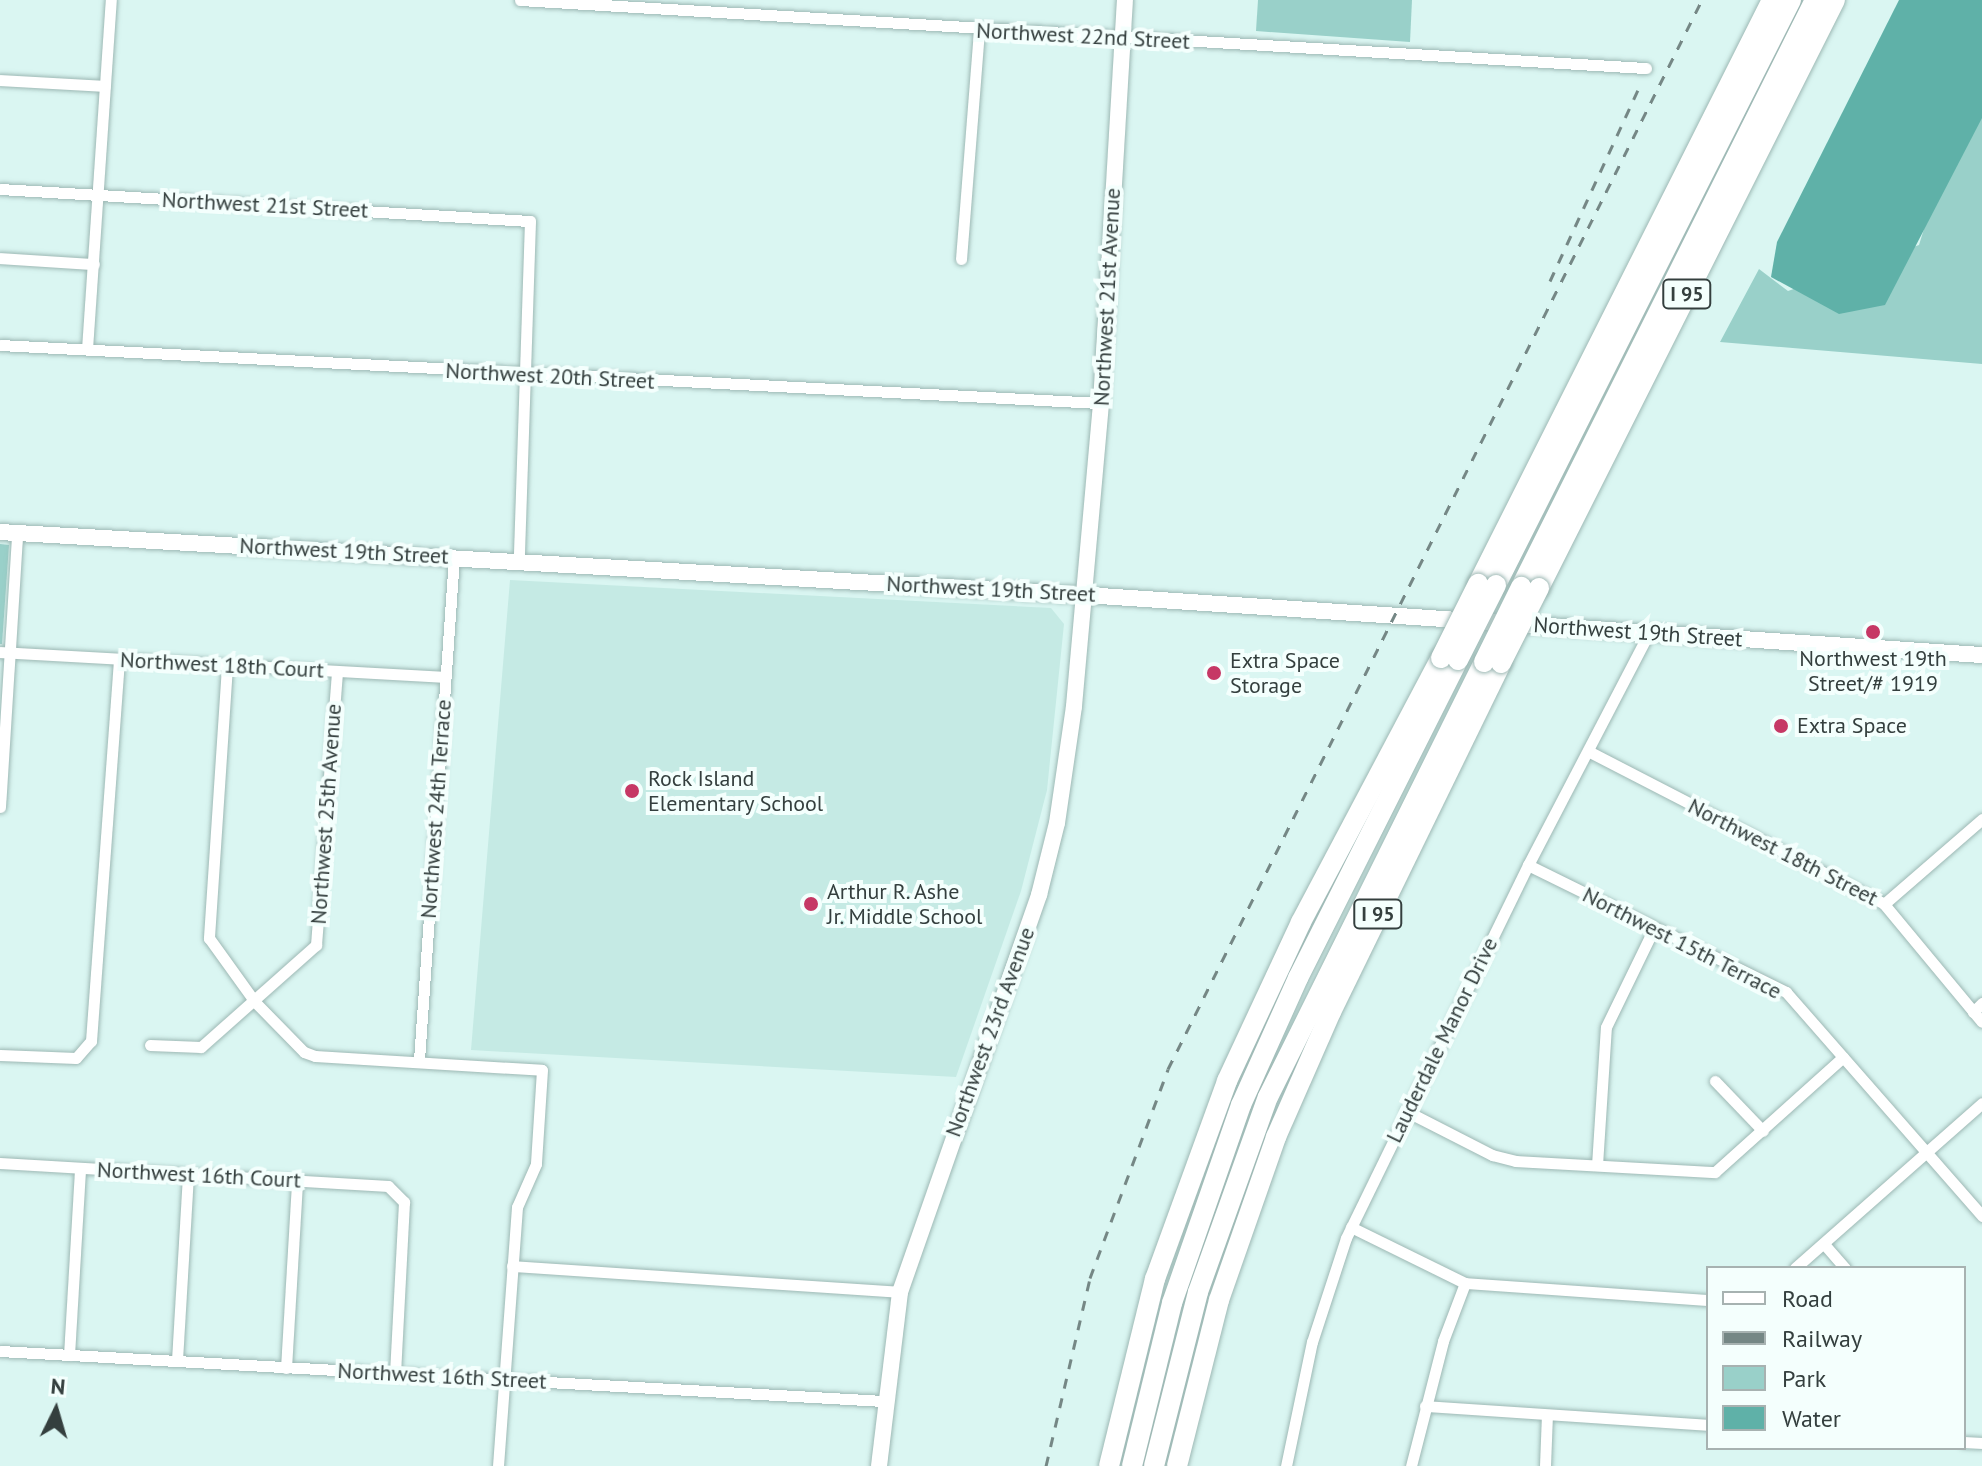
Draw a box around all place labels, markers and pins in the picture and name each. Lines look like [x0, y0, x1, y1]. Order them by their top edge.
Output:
marker: Northwest 19th Street/# 1919 [1864, 623, 1882, 641]
place label: Northwest 19th Street/# 1919 [1799, 645, 1947, 696]
place label: Extra Space Storage [1230, 647, 1340, 698]
marker: Extra Space Storage [1205, 664, 1223, 682]
place label: Extra Space [1797, 713, 1907, 739]
marker: Extra Space [1772, 717, 1790, 735]
place label: Rock Island Elementary School [648, 765, 824, 816]
marker: Rock Island Elementary School [623, 782, 641, 800]
place label: Arthur R. Ashe Jr. Middle School [827, 878, 984, 930]
marker: Arthur R. Ashe Jr. Middle School [802, 895, 820, 913]

